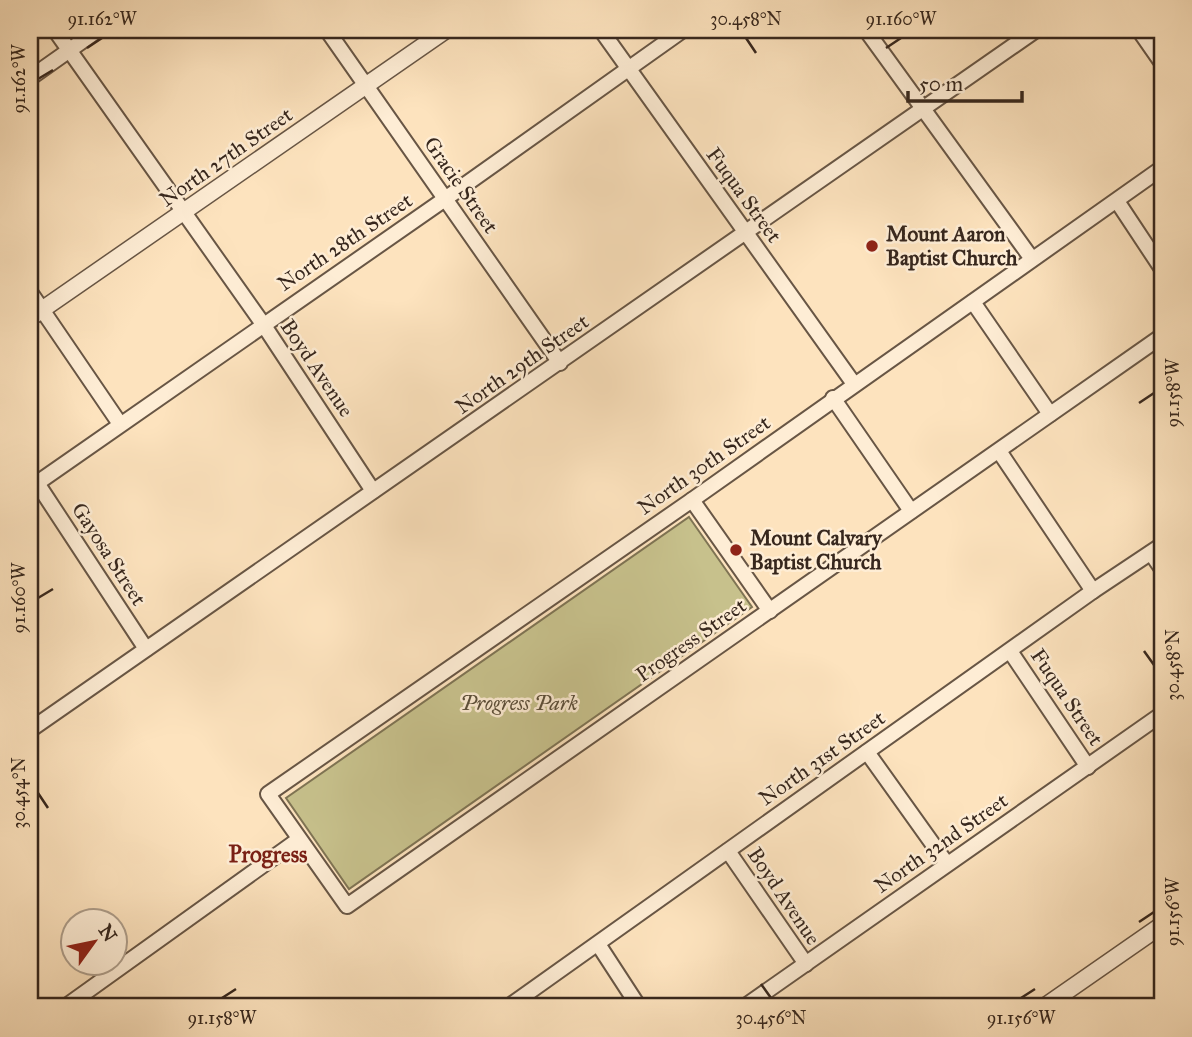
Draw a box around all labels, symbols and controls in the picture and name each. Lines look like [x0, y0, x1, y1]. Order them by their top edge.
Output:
text: 91.162°W [67, 8, 137, 30]
text: 30.458°N [710, 8, 782, 30]
text: 91.160°W [866, 8, 937, 30]
text: 91.162°W [8, 44, 30, 114]
scale bar [908, 60, 1022, 104]
text: 50 m [919, 71, 964, 97]
street label: North 27th Street [154, 101, 298, 213]
street label: Gracie Street [418, 132, 504, 239]
street label: Fuqua Street [701, 142, 788, 248]
street label: North 28th Street [273, 187, 418, 297]
place label: Mount Aaron Baptist Church [886, 221, 1018, 271]
marker: Mount Aaron Baptist Church [864, 238, 880, 254]
street label: North 29th Street [450, 308, 594, 420]
street label: Boyd Avenue [275, 314, 359, 422]
text: 91.158°W [1162, 358, 1184, 427]
street label: North 30th Street [633, 409, 776, 520]
street label: Gayosa Street [66, 498, 152, 611]
place label: Mount Calvary Baptist Church [750, 525, 883, 575]
marker: Mount Calvary Baptist Church [728, 542, 744, 558]
text: 91.160°W [8, 562, 30, 633]
street label: Progress Street [631, 592, 752, 688]
text: 30.458°N [1162, 629, 1184, 701]
street label: Fuqua Street [1025, 644, 1109, 751]
park label: Progress Park [460, 690, 579, 716]
street label: North 31st Street [754, 705, 891, 811]
text: 30.454°N [8, 757, 30, 829]
street label: North 32nd Street [869, 787, 1013, 899]
district label: Progress [229, 840, 308, 869]
street label: Boyd Avenue [742, 842, 826, 950]
text: 91.156°W [1162, 877, 1184, 946]
north arrow [60, 908, 130, 978]
text: N [94, 920, 122, 946]
text: 91.158°W [188, 1007, 257, 1029]
text: 30.456°N [736, 1007, 807, 1029]
text: 91.156°W [987, 1007, 1056, 1029]

